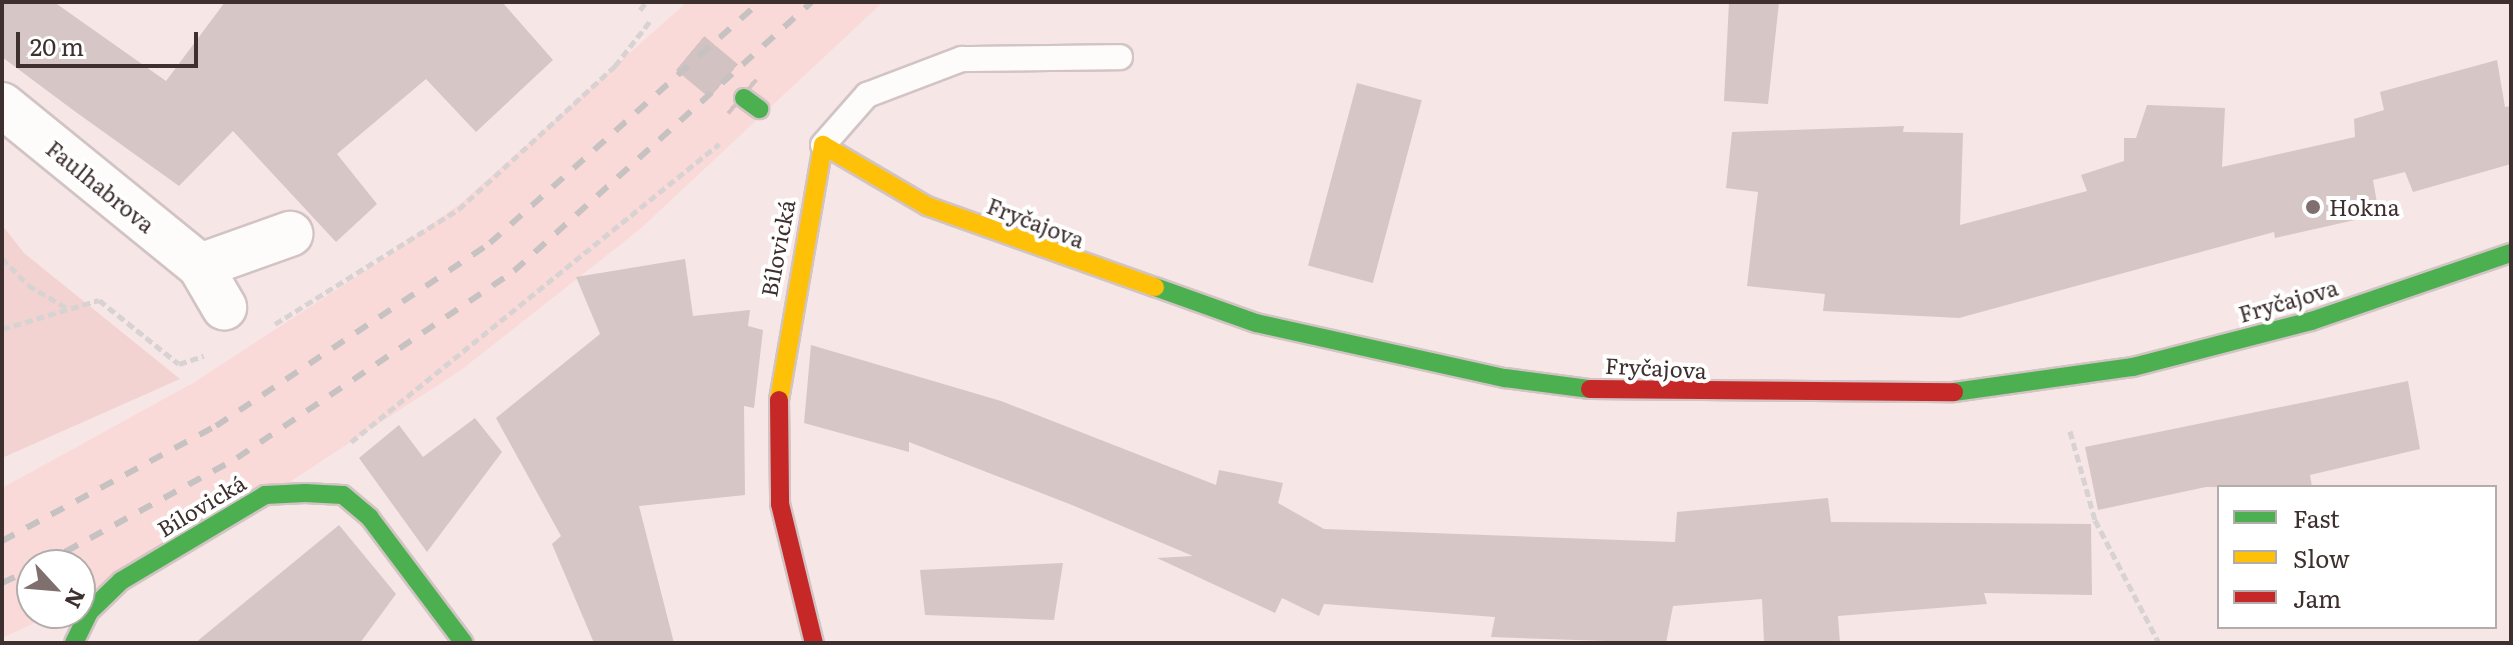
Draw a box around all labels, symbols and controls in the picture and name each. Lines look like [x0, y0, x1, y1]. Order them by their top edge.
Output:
scale bar [20, 16, 202, 66]
text: 20 m [30, 28, 84, 63]
street label: Faulhabrova [42, 134, 160, 238]
street label: Fryčajova [984, 191, 1088, 253]
place label: Hokna [2329, 194, 2400, 220]
street label: Bílovická [755, 197, 799, 299]
marker: Hokna [2304, 198, 2322, 216]
street label: Fryčajova [2235, 273, 2341, 327]
street label: Fryčajova [1604, 351, 1708, 383]
street label: Bílovická [152, 468, 250, 542]
legend [2217, 485, 2497, 629]
text: Fast [2293, 500, 2340, 535]
text: Slow [2293, 540, 2350, 575]
north arrow [16, 549, 96, 629]
text: Jam [2293, 580, 2341, 615]
text: N [57, 583, 95, 614]

